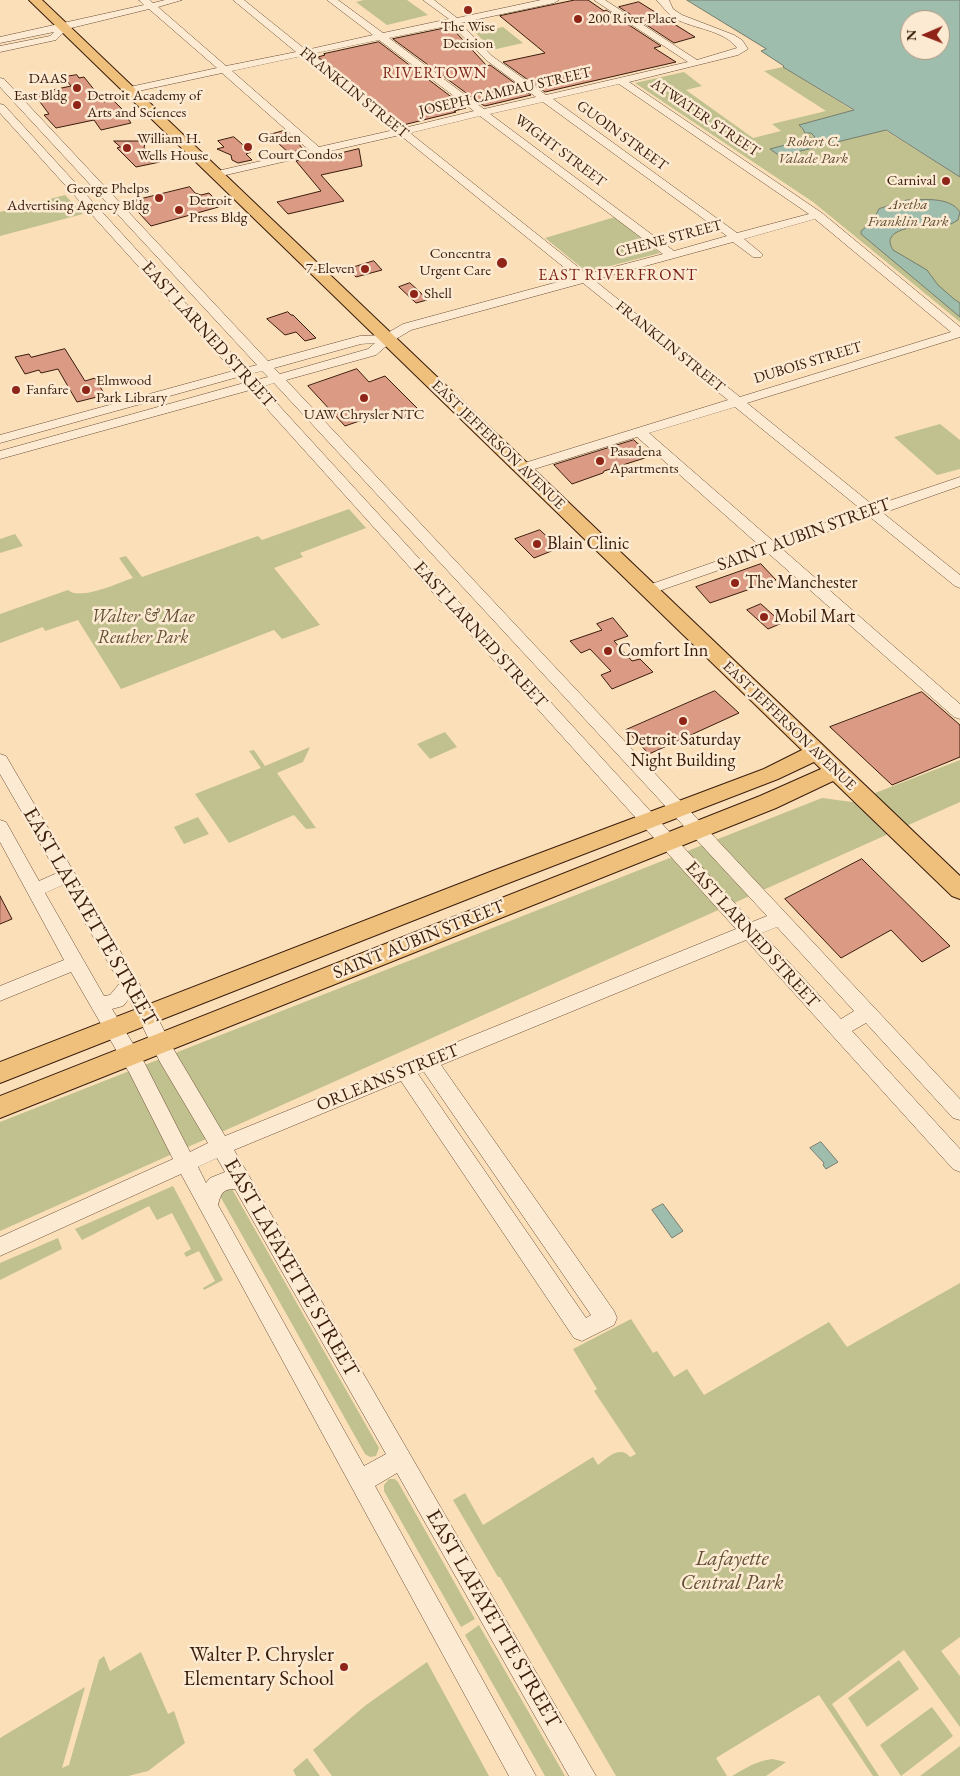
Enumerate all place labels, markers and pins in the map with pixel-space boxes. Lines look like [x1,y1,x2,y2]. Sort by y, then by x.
marker: The Wise Decision [462,4,474,16]
place label: 200 River Place [588,10,677,28]
marker: 200 River Place [572,13,584,25]
place label: The Wise Decision [441,18,495,53]
place label: DAAS East Bldg [14,70,67,105]
marker: DAAS East Bldg [71,82,83,94]
place label: Detroit Academy of Arts and Sciences [87,87,201,122]
marker: Detroit Academy of Arts and Sciences [71,99,83,111]
place label: Garden Court Condos [258,129,343,164]
place label: William H. Wells House [137,130,208,165]
marker: Garden Court Condos [242,141,254,153]
marker: William H. Wells House [121,142,133,154]
place label: Carnival [887,172,936,190]
marker: Carnival [940,175,952,187]
place label: George Phelps Advertising Agency Bldg [7,180,149,215]
marker: George Phelps Advertising Agency Bldg [153,192,165,204]
place label: Detroit Press Bldg [189,192,247,227]
marker: Detroit Press Bldg [173,204,185,216]
place label: Concentra Urgent Care [419,245,491,280]
marker: Concentra Urgent Care [495,256,509,270]
place label: 7-Eleven [306,260,355,278]
marker: 7-Eleven [359,263,371,275]
place label: Shell [424,285,452,303]
marker: Shell [408,288,420,300]
place label: Elmwood Park Library [96,372,167,407]
place label: Fanfare [26,381,68,399]
marker: Fanfare [10,384,22,396]
marker: Elmwood Park Library [80,384,92,396]
marker: UAW Chrysler NTC [358,392,370,404]
place label: UAW Chrysler NTC [304,406,424,424]
place label: Pasadena Apartments [610,443,679,478]
marker: Pasadena Apartments [594,455,606,467]
place label: Blain Clinic [547,533,629,555]
marker: Blain Clinic [531,538,543,550]
place label: The Manchester [745,572,858,594]
marker: The Manchester [729,577,741,589]
place label: Mobil Mart [774,606,855,628]
marker: Mobil Mart [758,611,770,623]
place label: Comfort Inn [618,640,708,662]
marker: Comfort Inn [602,645,614,657]
marker: Detroit Saturday Night Building [677,715,689,727]
place label: Detroit Saturday Night Building [625,729,741,772]
place label: Walter P. Chrysler Elementary School [183,1642,334,1692]
marker: Walter P. Chrysler Elementary School [338,1661,350,1673]

